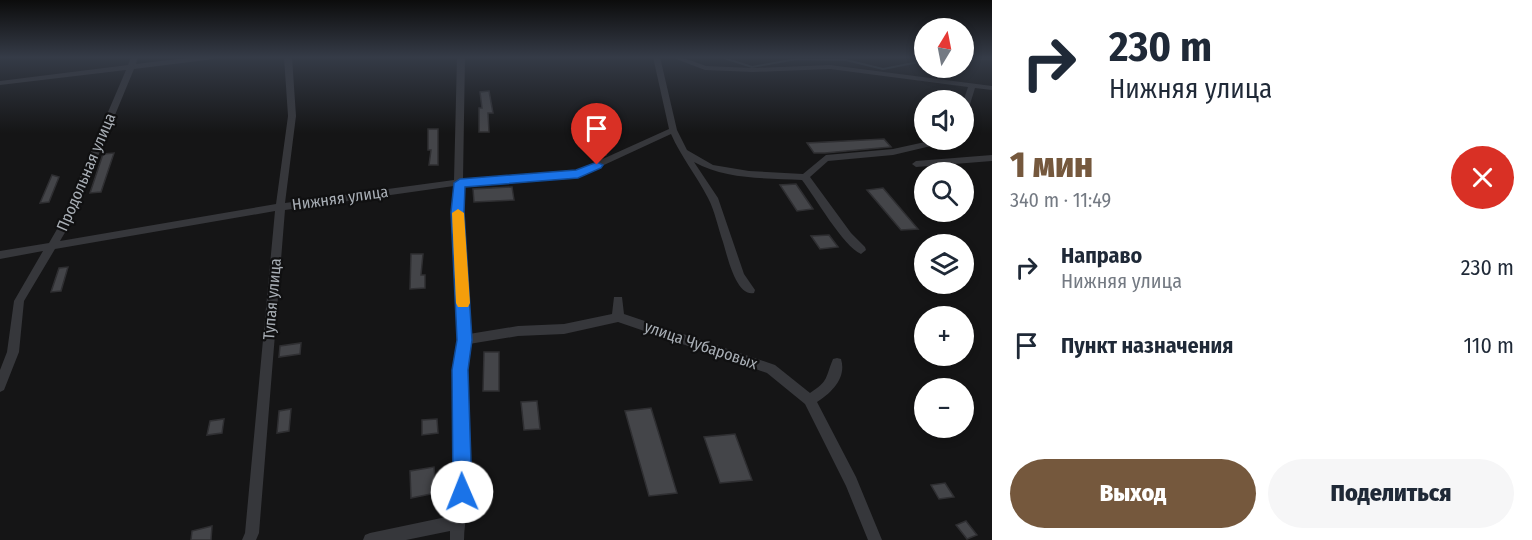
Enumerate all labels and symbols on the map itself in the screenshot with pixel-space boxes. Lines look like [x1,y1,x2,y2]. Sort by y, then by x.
north arrow [914,18,974,78]
pin [571,103,622,165]
street label: Продольная улица [53,110,120,234]
street label: Нижняя улица [291,182,389,214]
street label: Тупая улица [259,257,285,341]
street label: улица Чубаровых [642,317,760,373]
position arrow [430,460,494,524]

